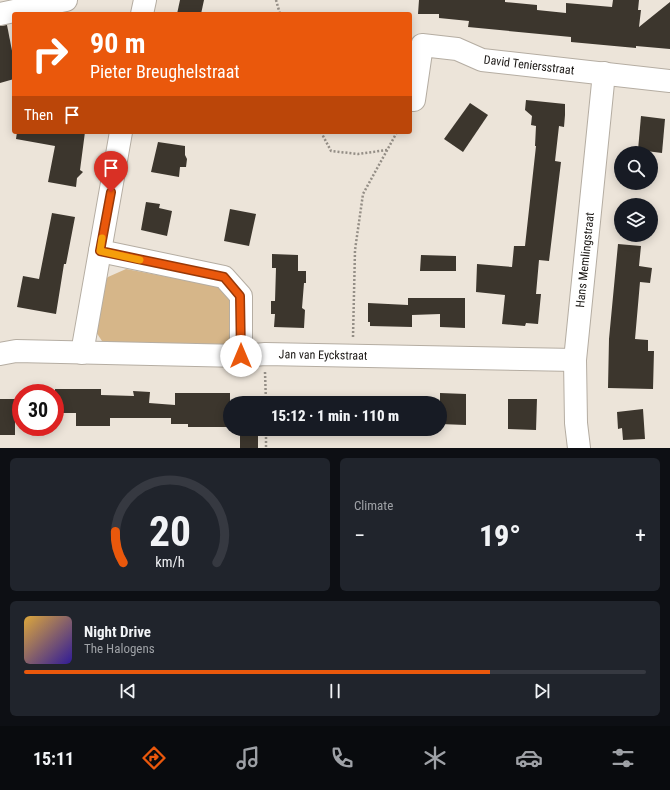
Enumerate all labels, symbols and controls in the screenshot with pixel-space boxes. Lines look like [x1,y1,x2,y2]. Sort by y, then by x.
text: 90 m [90,27,146,60]
icon: right [24,28,76,80]
street label: David Teniersstraat [483,53,575,78]
text: Pieter Breughelstraat [90,61,240,82]
icon: arrive [61,104,83,126]
text: Then [24,106,53,124]
map controls [614,146,658,242]
button: search [614,146,658,190]
pin [94,151,128,192]
icon: arrive [100,157,122,179]
button: layers [614,198,658,242]
street label: Hans Memlingstraat [573,211,597,308]
position arrow [220,335,262,377]
street label: Jan van Eyckstraat [279,347,368,363]
speed limit sign: 30 [12,384,64,436]
text: 15:12 · 1 min · 110 m [271,407,399,425]
text: Climate [354,498,393,513]
text: 20 [149,506,191,555]
text: 19° [479,518,521,553]
text: − [354,523,365,548]
text: + [635,523,646,548]
text: km/h [155,553,185,569]
text: Night Drive [84,623,151,641]
text: The Halogens [84,641,155,656]
icon: previous [117,680,139,702]
icon: pause [324,680,346,702]
icon: next [531,680,553,702]
icon: directions [140,744,168,772]
icon: music [234,744,262,772]
icon: phone [328,744,356,772]
icon: climate [421,744,449,772]
icon: car [515,744,543,772]
icon: filters [609,744,637,772]
text: 15:11 [33,748,74,769]

